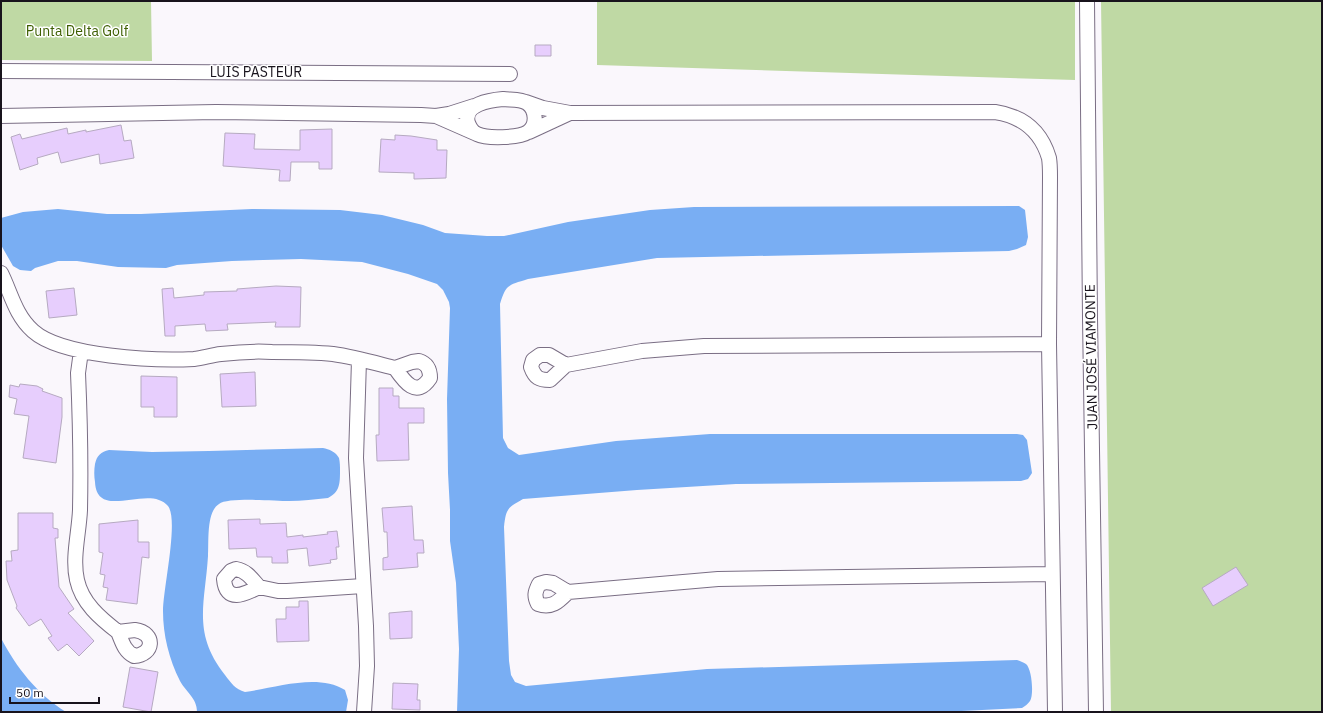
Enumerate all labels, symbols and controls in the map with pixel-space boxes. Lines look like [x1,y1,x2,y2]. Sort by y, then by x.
park label: Punta Delta Golf [26,22,129,40]
street label: LUIS PASTEUR [210,63,302,81]
street label: JUAN JOSÉ VIAMONTE [1080,284,1101,430]
scale bar [10,679,99,705]
text: 50 m [16,685,44,700]

